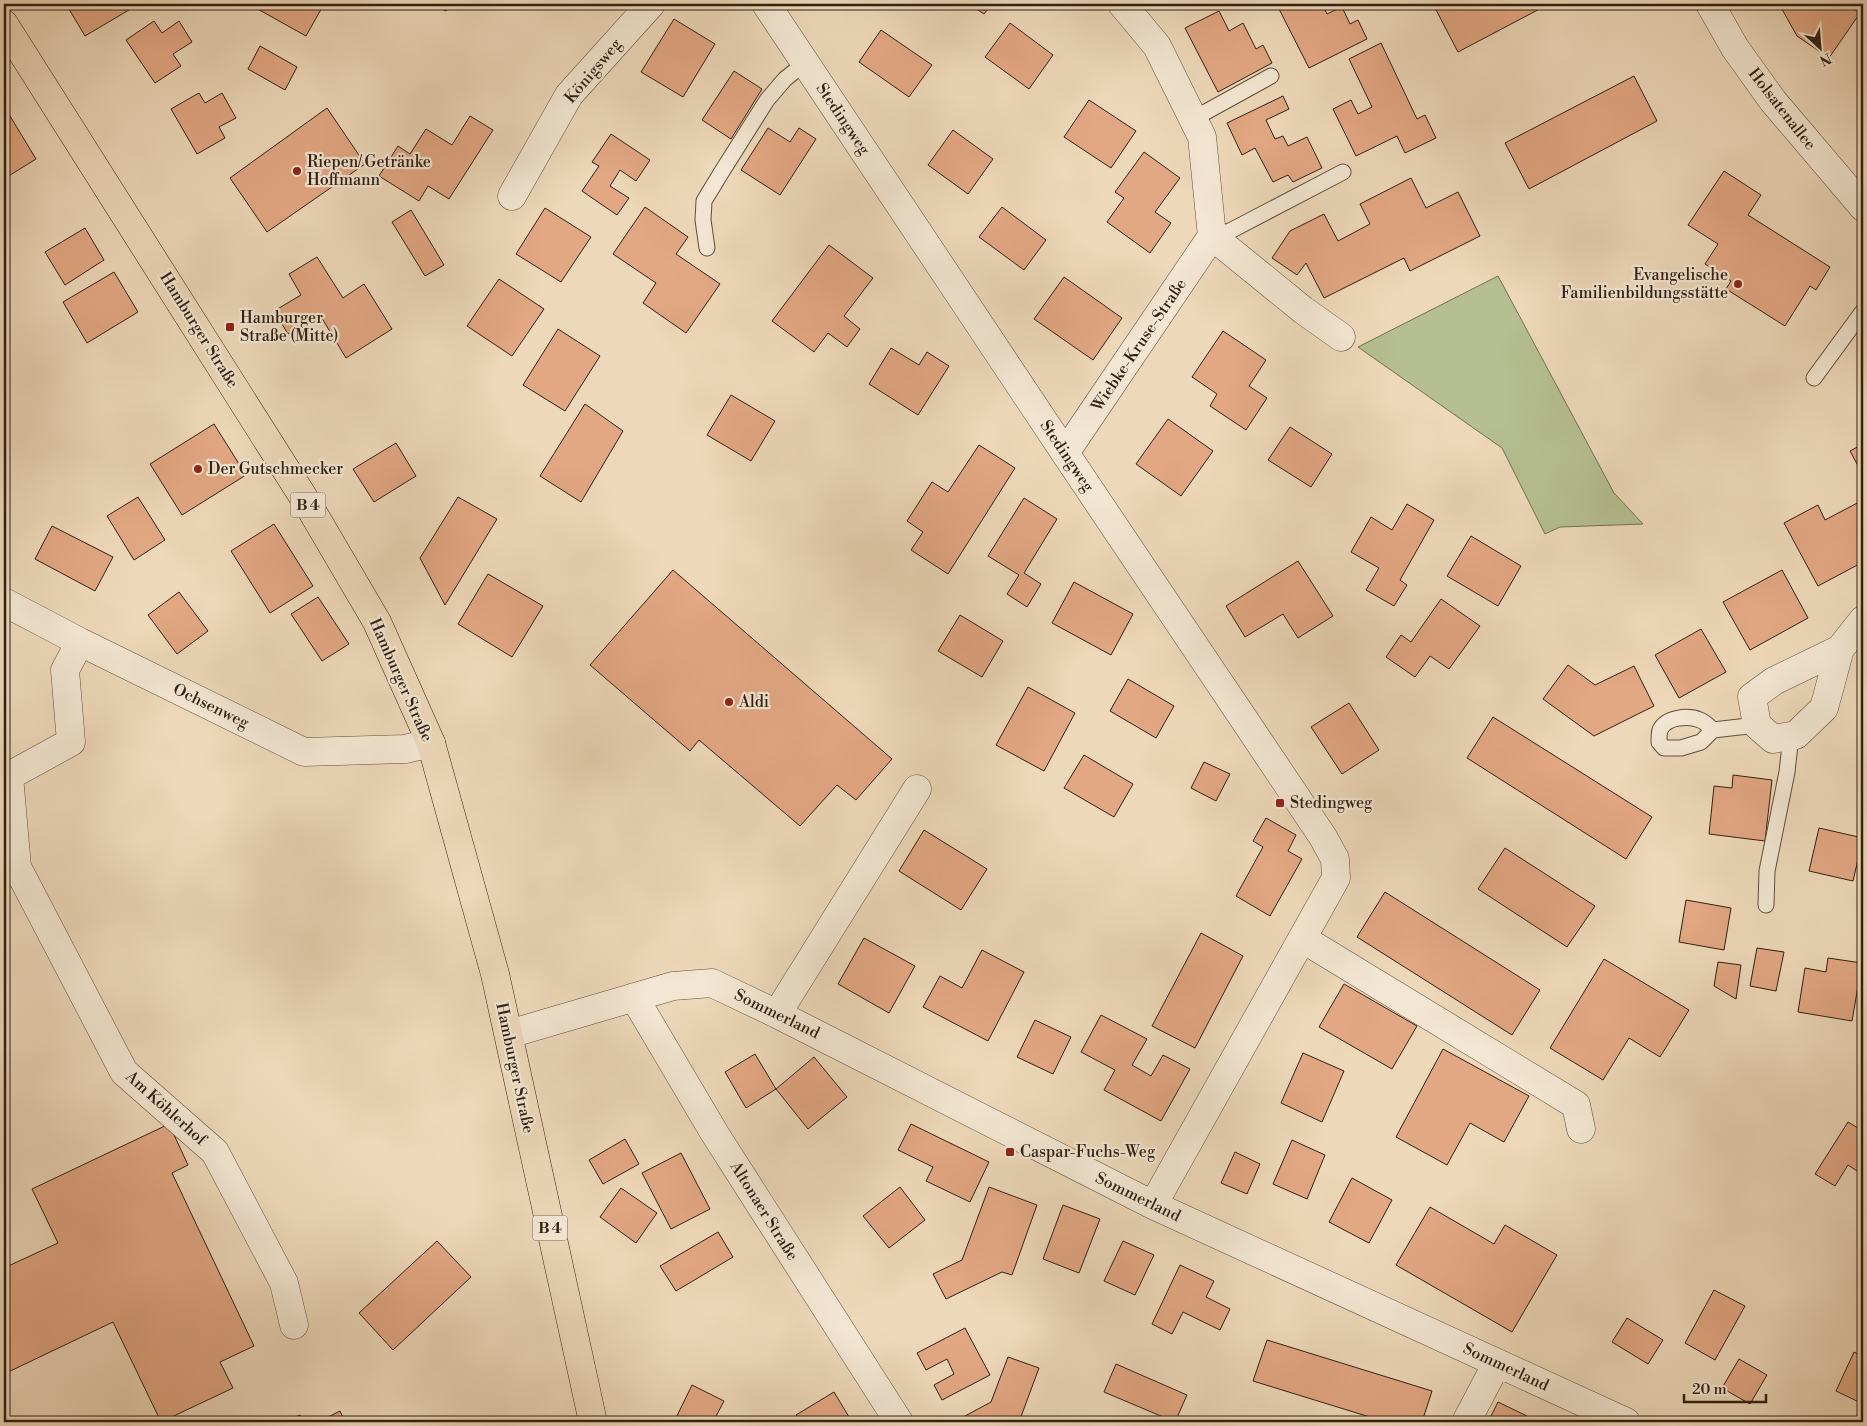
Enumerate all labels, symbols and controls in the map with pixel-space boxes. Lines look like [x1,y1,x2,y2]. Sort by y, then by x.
north arrow [1794,22,1844,72]
street label: Königsweg [560,34,626,107]
text: N [1816,48,1834,69]
street label: Holsatenallee [1744,64,1820,154]
street label: Stedingweg [812,79,875,159]
place label: Riepen/ Getränke Hoffmann [307,152,431,190]
marker: Riepen/ Getränke Hoffmann [291,165,303,177]
place label: Evangelische Familienbildungsstätte [1561,265,1728,303]
street label: Hamburger Straße [155,268,243,392]
street label: Wiebke-Kruse-Straße [1087,275,1191,416]
marker: Evangelische Familienbildungsstätte [1732,278,1744,290]
place label: Hamburger Straße (Mitte) [240,308,339,346]
marker: Hamburger Straße (Mitte) [224,321,236,333]
street label: Stedingweg [1036,416,1099,496]
place label: Der Gutschmecker [208,459,343,479]
marker: Der Gutschmecker [192,463,204,475]
road number: B 4 [290,492,326,518]
street label: Hamburger Straße [365,615,437,745]
street label: Ochsenweg [170,679,253,733]
place label: Aldi [738,692,769,712]
marker: Aldi [723,696,735,708]
place label: Stedingweg [1290,793,1373,813]
marker: Stedingweg [1274,797,1286,809]
street label: Sommerland [731,985,823,1043]
street label: Hamburger Straße [491,1001,539,1135]
street label: Am Köhlerhof [121,1066,211,1150]
place label: Caspar-Fuchs-Weg [1020,1142,1156,1162]
marker: Caspar-Fuchs-Weg [1004,1146,1016,1158]
street label: Altonaer Straße [725,1157,802,1264]
street label: Sommerland [1092,1168,1184,1226]
road number: B 4 [532,1216,568,1240]
street label: Sommerland [1460,1338,1552,1396]
scale bar [1684,1371,1767,1403]
text: 20 m [1692,1380,1727,1399]

